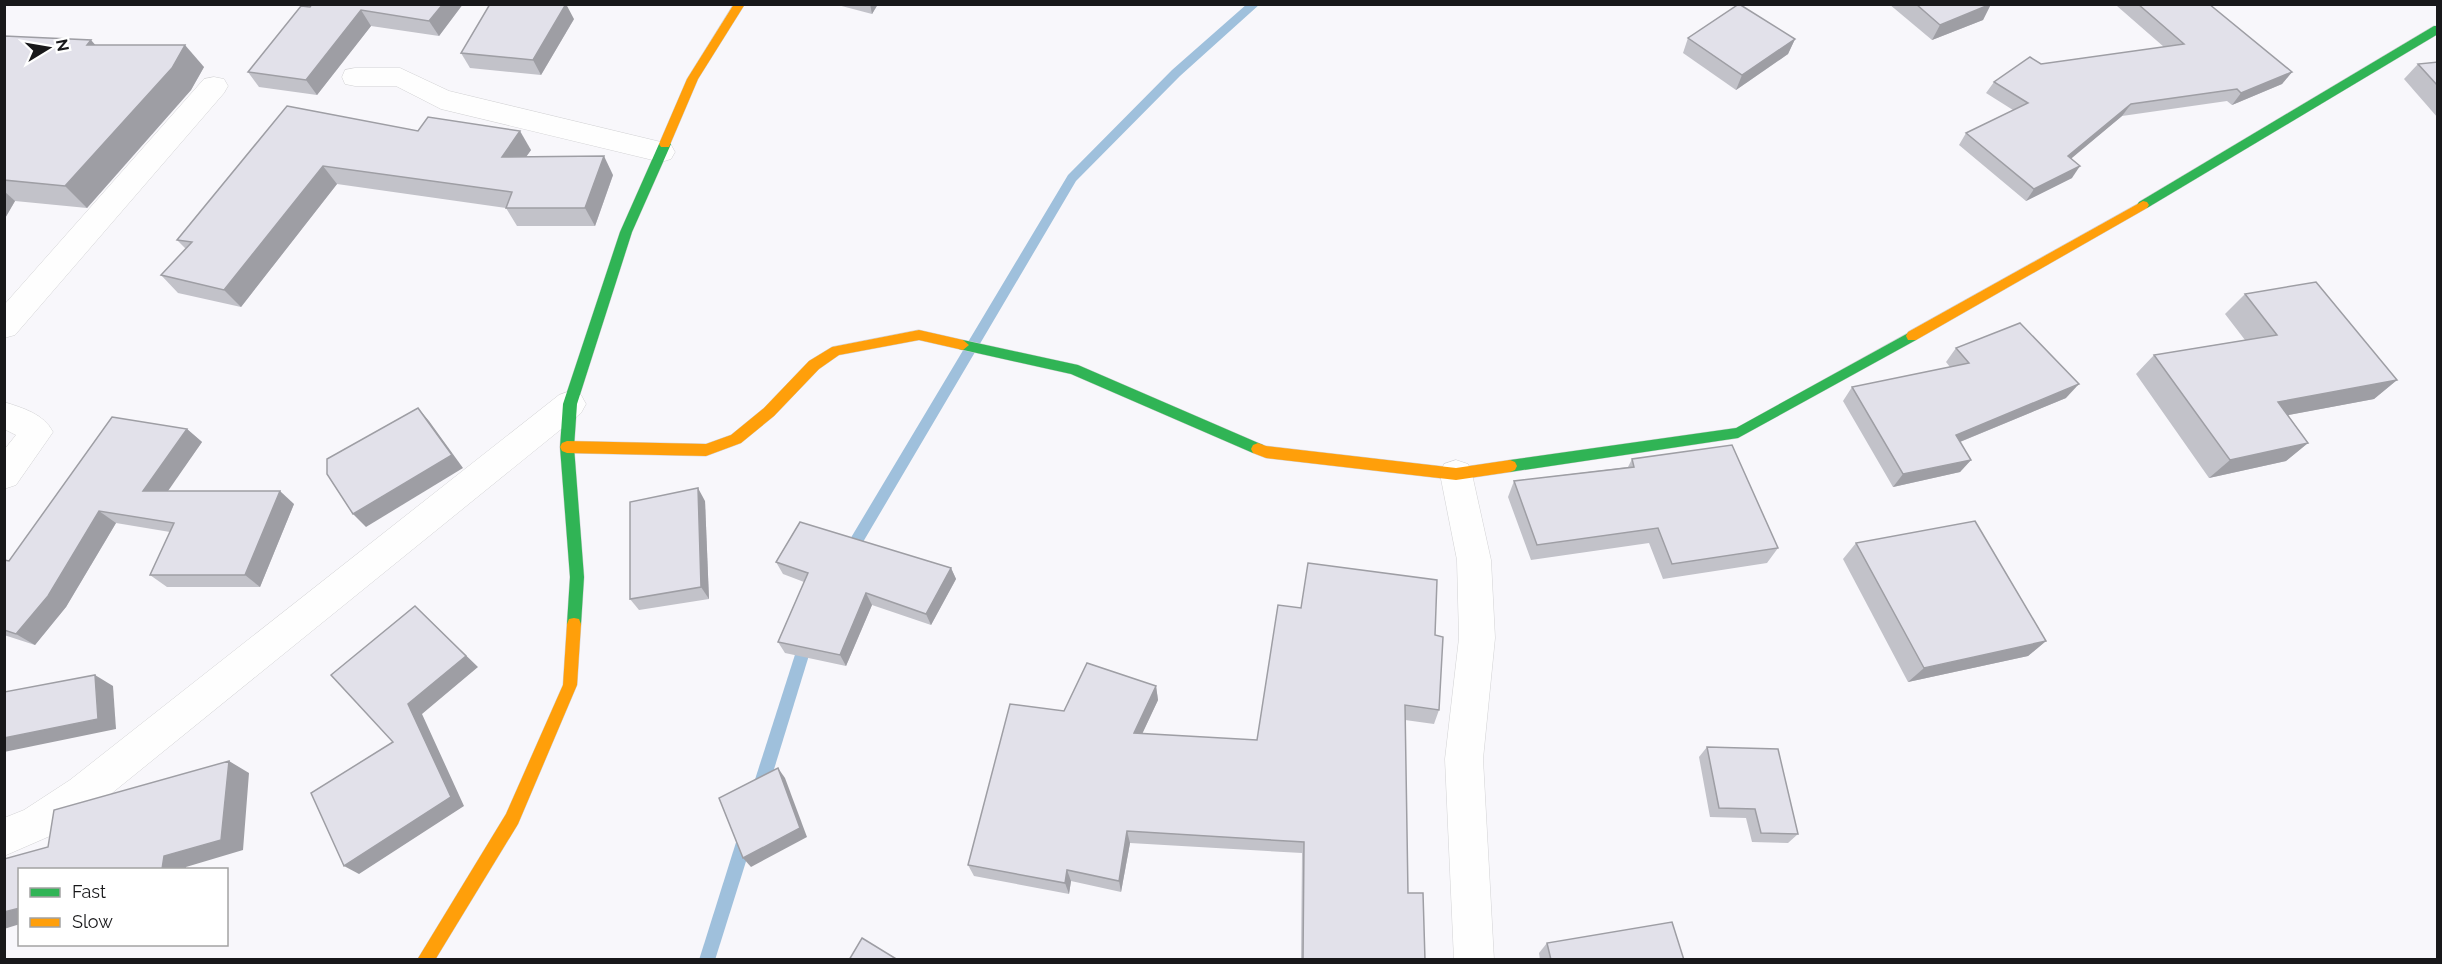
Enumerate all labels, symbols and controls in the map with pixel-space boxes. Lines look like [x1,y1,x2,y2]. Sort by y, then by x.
north arrow [18,18,78,78]
text: N [52,37,73,53]
legend [18,868,228,946]
text: Fast [72,881,106,902]
text: Slow [72,911,113,932]

